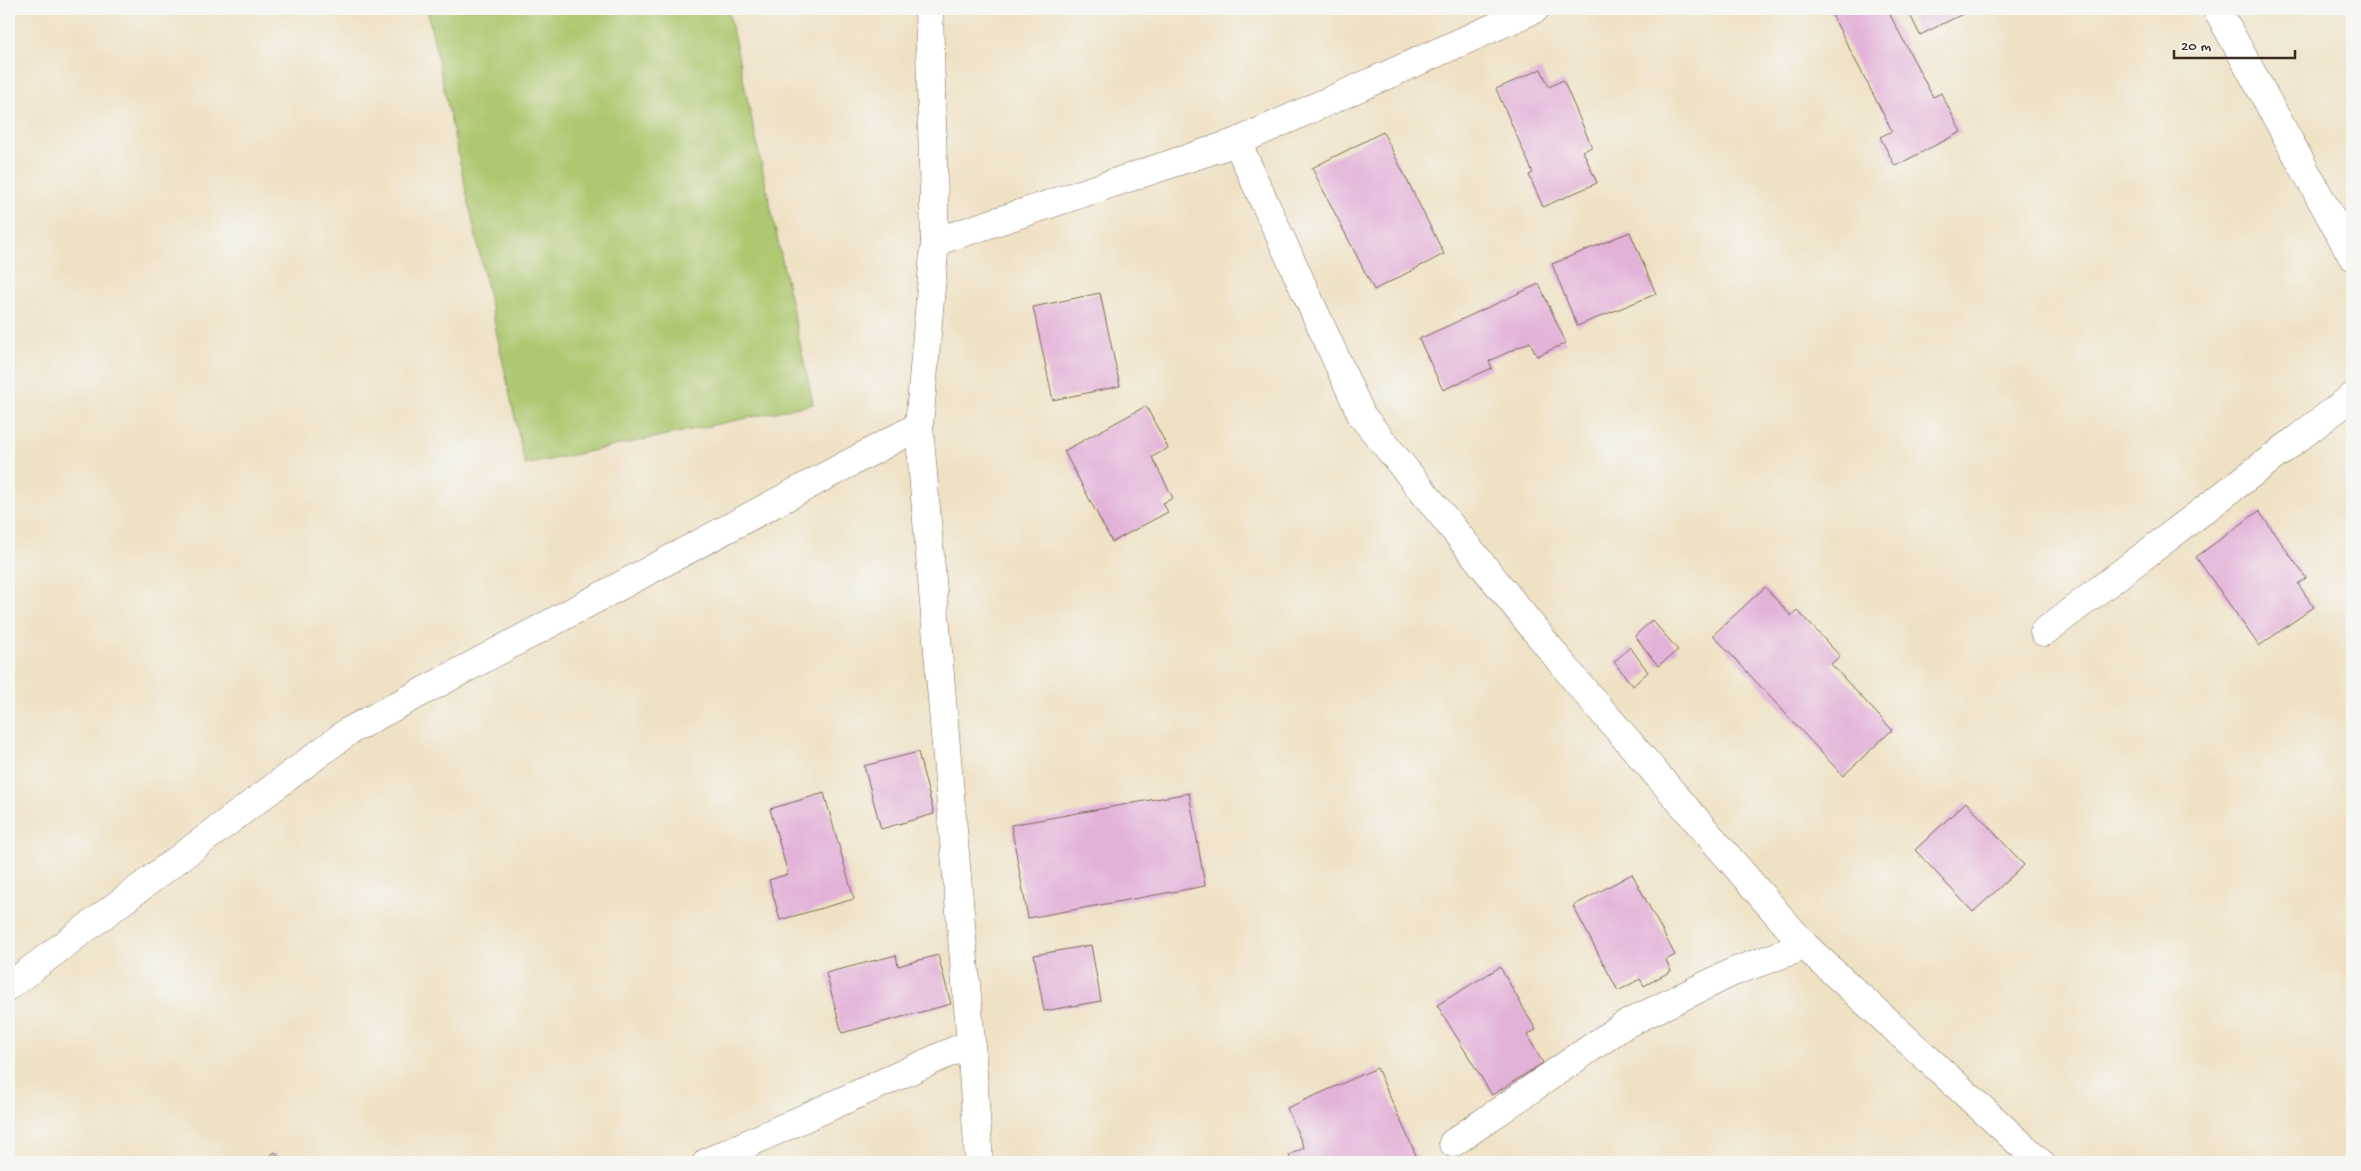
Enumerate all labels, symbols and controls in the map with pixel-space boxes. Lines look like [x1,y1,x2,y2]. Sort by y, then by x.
scale bar [2174,28,2295,60]
text: 20 m [2181,38,2211,56]

